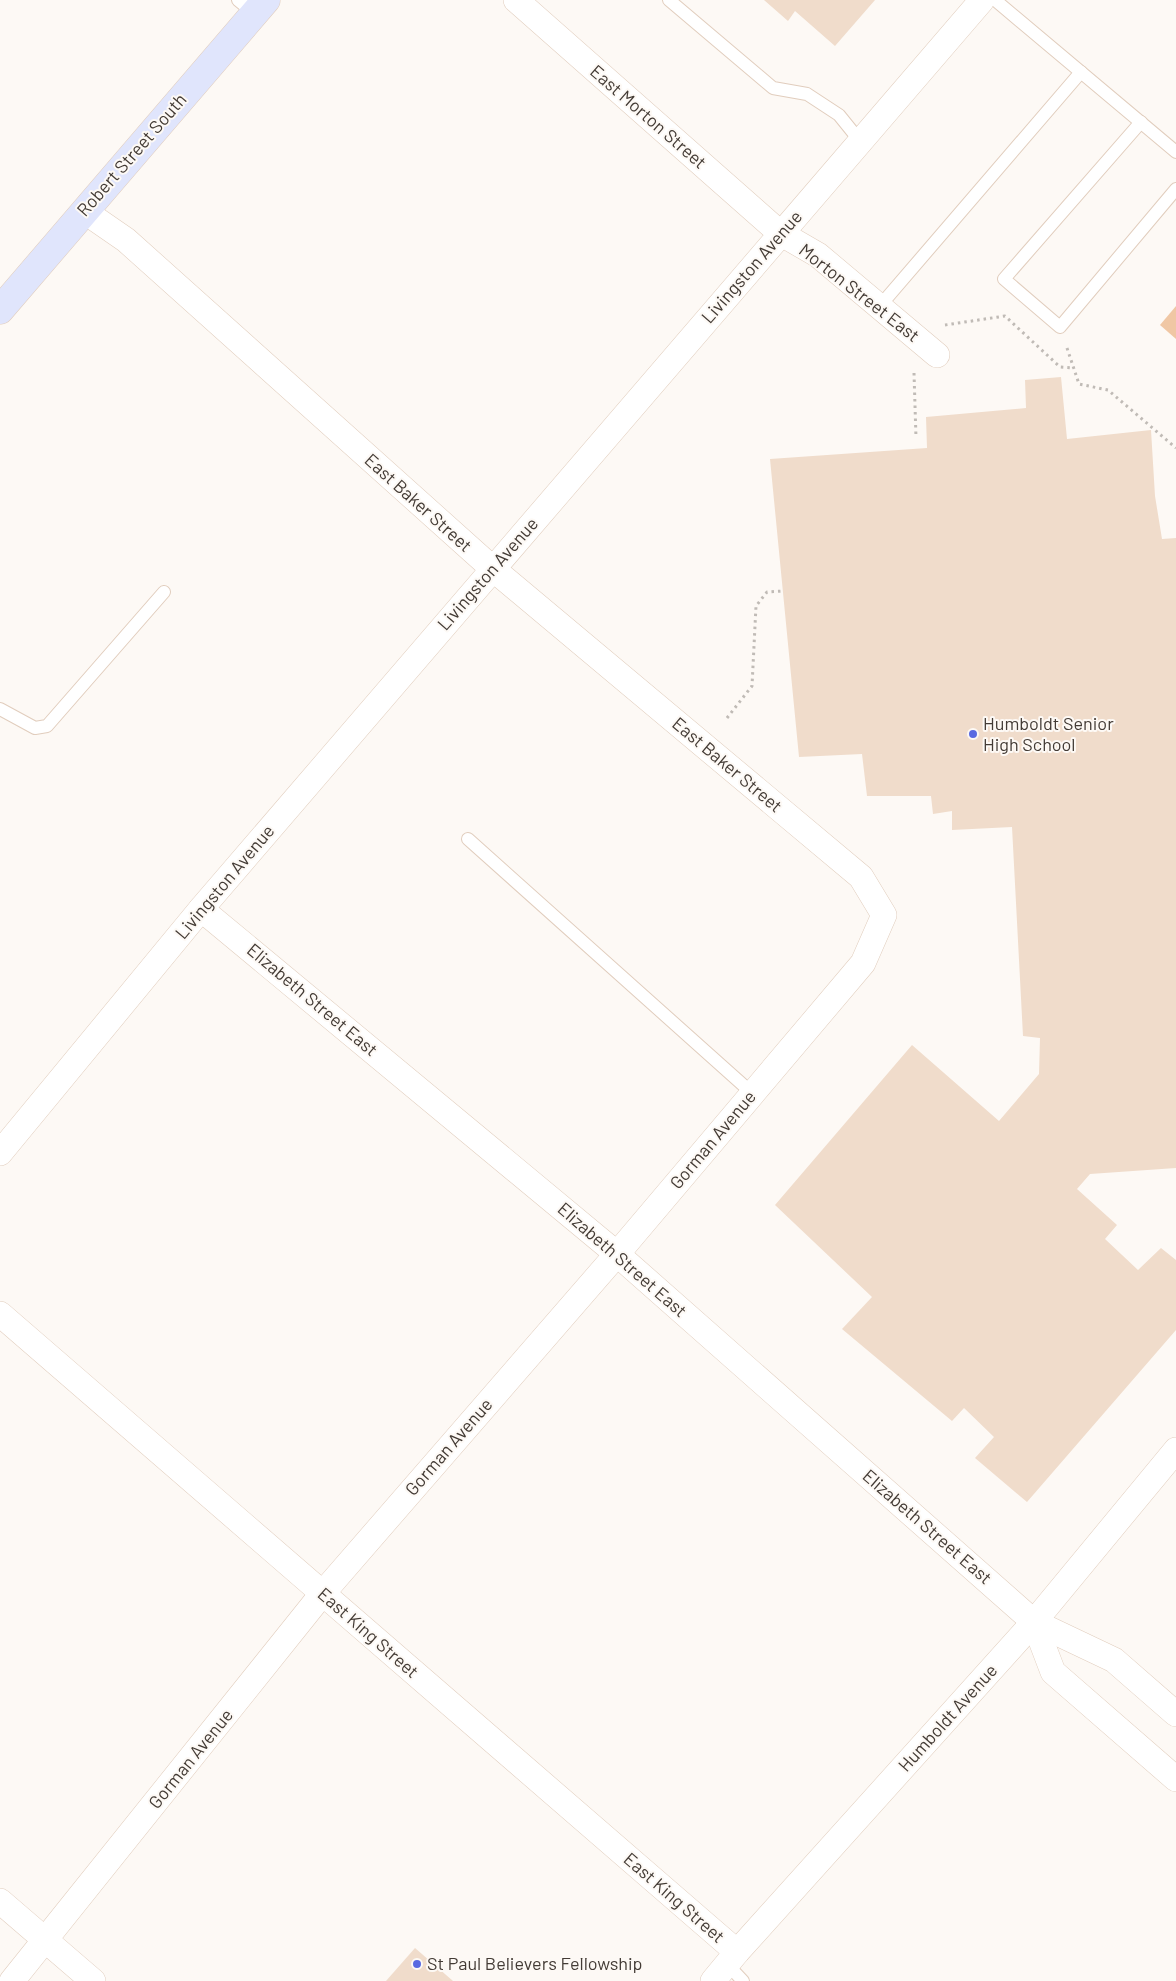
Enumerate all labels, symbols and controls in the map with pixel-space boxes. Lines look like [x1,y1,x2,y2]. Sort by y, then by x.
street label: East Morton Street [586,60,711,173]
street label: Robert Street South [72,88,191,220]
street label: Livingston Avenue [696,205,806,327]
street label: Morton Street East [795,238,924,346]
street label: East Baker Street [360,448,477,556]
street label: Livingston Avenue [432,512,542,634]
street label: East Baker Street [668,712,787,817]
place label: Humboldt Senior High School [983,712,1114,755]
marker: Humboldt Senior High School [967,728,979,740]
street label: Livingston Avenue [170,820,278,943]
street label: Elizabeth Street East [243,938,382,1060]
street label: Gorman Avenue [665,1086,760,1193]
street label: Elizabeth Street East [554,1197,692,1321]
street label: Gorman Avenue [400,1393,497,1500]
street label: Elizabeth Street East [859,1464,997,1588]
street label: East King Street [314,1582,424,1682]
street label: Humboldt Avenue [893,1659,1001,1776]
street label: Gorman Avenue [143,1704,237,1813]
street label: East King Street [620,1847,730,1947]
place label: St Paul Believers Fellowship [427,1952,643,1974]
marker: St Paul Believers Fellowship [411,1958,423,1970]

